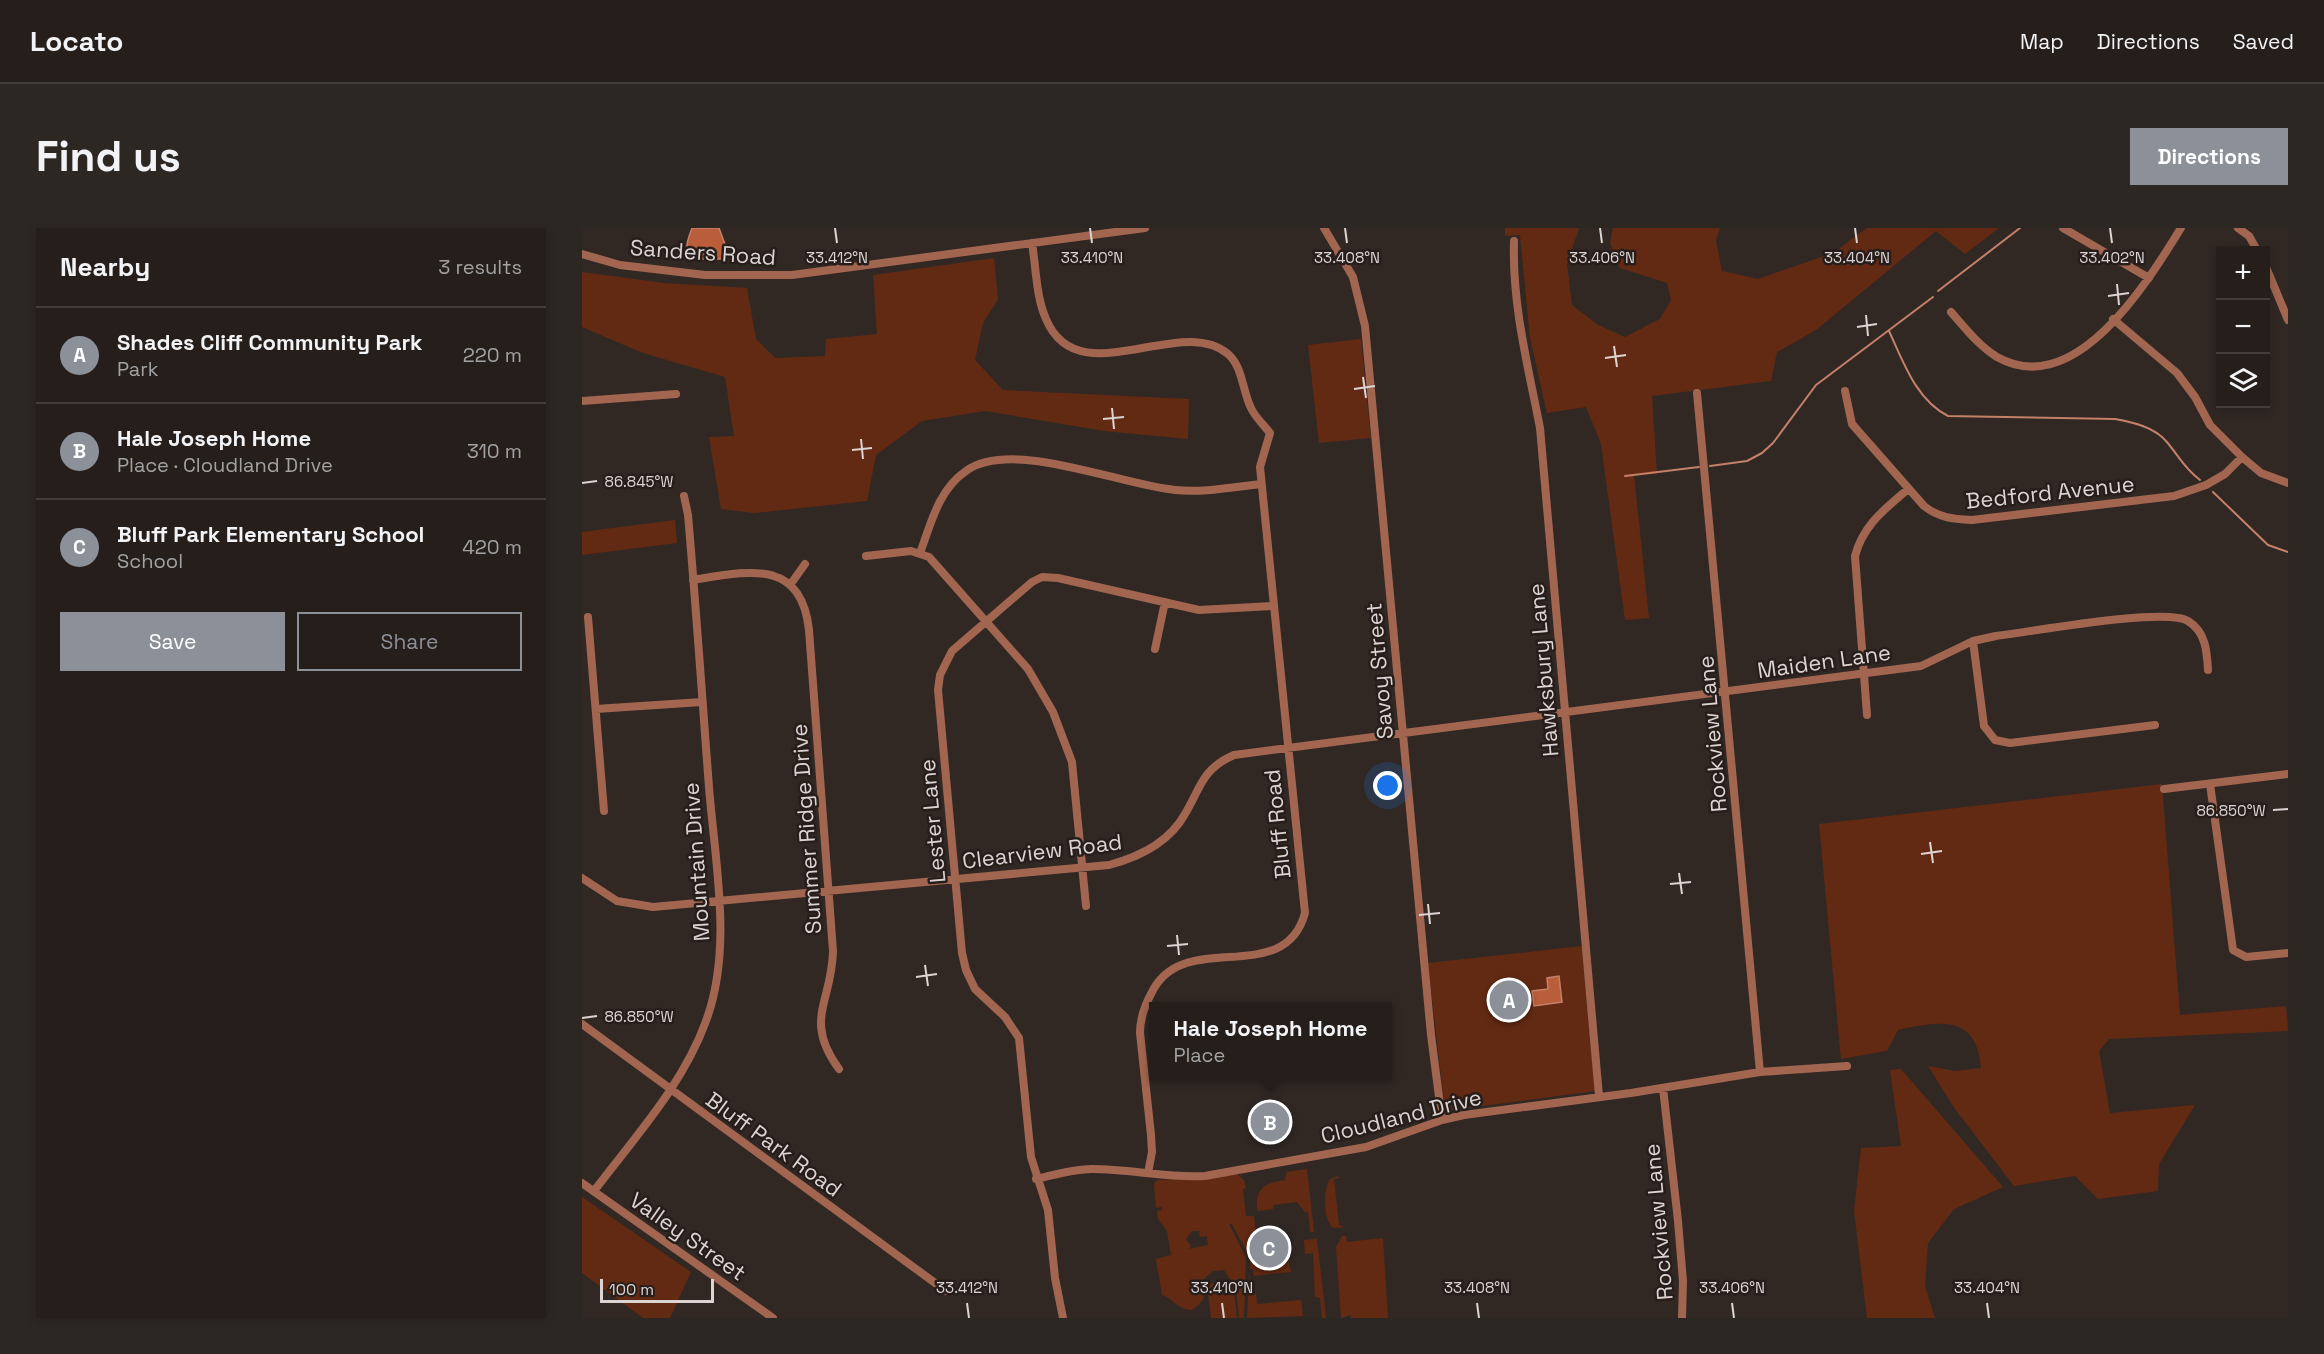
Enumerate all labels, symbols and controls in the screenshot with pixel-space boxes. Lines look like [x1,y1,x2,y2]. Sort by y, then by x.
text: Locato [30,23,123,59]
text: Map [2020,28,2064,55]
text: Directions [2097,28,2200,55]
text: Saved [2233,28,2294,55]
button: Directions [2130,128,2288,185]
text: Find us [36,130,181,183]
street label: Sanders Road [629,233,777,271]
map controls [2216,246,2270,408]
button: + [2216,246,2270,300]
text: 33.412°N [806,248,868,267]
text: 33.410°N [1061,248,1123,267]
text: 33.408°N [1314,248,1380,267]
text: 33.406°N [1569,248,1635,267]
text: 33.404°N [1824,248,1890,267]
text: 33.402°N [2079,248,2145,267]
text: Nearby [60,250,150,284]
text: 3 results [438,254,522,280]
button: − [2216,300,2270,354]
text: Shades Cliff Community Park [117,328,423,356]
text: A [73,342,86,368]
text: 220 m [463,342,522,368]
button: layers [2216,354,2270,408]
text: Park [117,356,159,382]
text: Hale Joseph Home [117,424,311,452]
text: B [73,438,86,464]
text: 310 m [467,438,522,464]
text: Place · Cloudland Drive [117,452,333,478]
street label: Bedford Avenue [1964,469,2136,515]
text: 86.845°W [605,472,673,491]
text: Bluff Park Elementary School [117,520,424,548]
text: C [73,534,86,560]
text: 420 m [462,534,522,560]
text: School [117,548,183,574]
street label: Hawksbury Lane [1521,582,1565,758]
street label: Savoy Street [1359,602,1399,740]
button: Save [60,612,285,671]
button: Share [297,612,522,671]
street label: Maiden Lane [1755,638,1893,684]
street label: Rockview Lane [1691,655,1733,813]
street label: Summer Ridge Drive [785,723,827,935]
street label: Lester Lane [913,758,951,884]
street label: Bluff Road [1257,768,1297,880]
your location [1373,771,1402,800]
street label: Mountain Drive [676,782,716,942]
text: 86.850°W [2196,801,2266,820]
street label: Clearview Road [960,827,1124,875]
pin: A [1490,978,1528,1022]
popup [1149,1002,1392,1080]
text: 86.850°W [604,1007,674,1026]
text: Hale Joseph Home [1173,1014,1368,1042]
text: Place [1173,1042,1225,1068]
street label: Cloudland Drive [1318,1082,1484,1150]
street label: Bluff Park Road [701,1085,847,1203]
pin: B [1250,1100,1290,1144]
street label: Rockview Lane [1637,1143,1679,1301]
street label: Valley Street [624,1186,752,1286]
pin: C [1250,1226,1288,1270]
scale bar [600,1276,714,1304]
text: 33.412°N [936,1278,998,1297]
text: 33.410°N [1191,1278,1253,1297]
text: 33.408°N [1444,1278,1510,1297]
text: 33.406°N [1699,1278,1765,1297]
text: 33.404°N [1954,1278,2020,1297]
text: 100 m [609,1279,654,1300]

